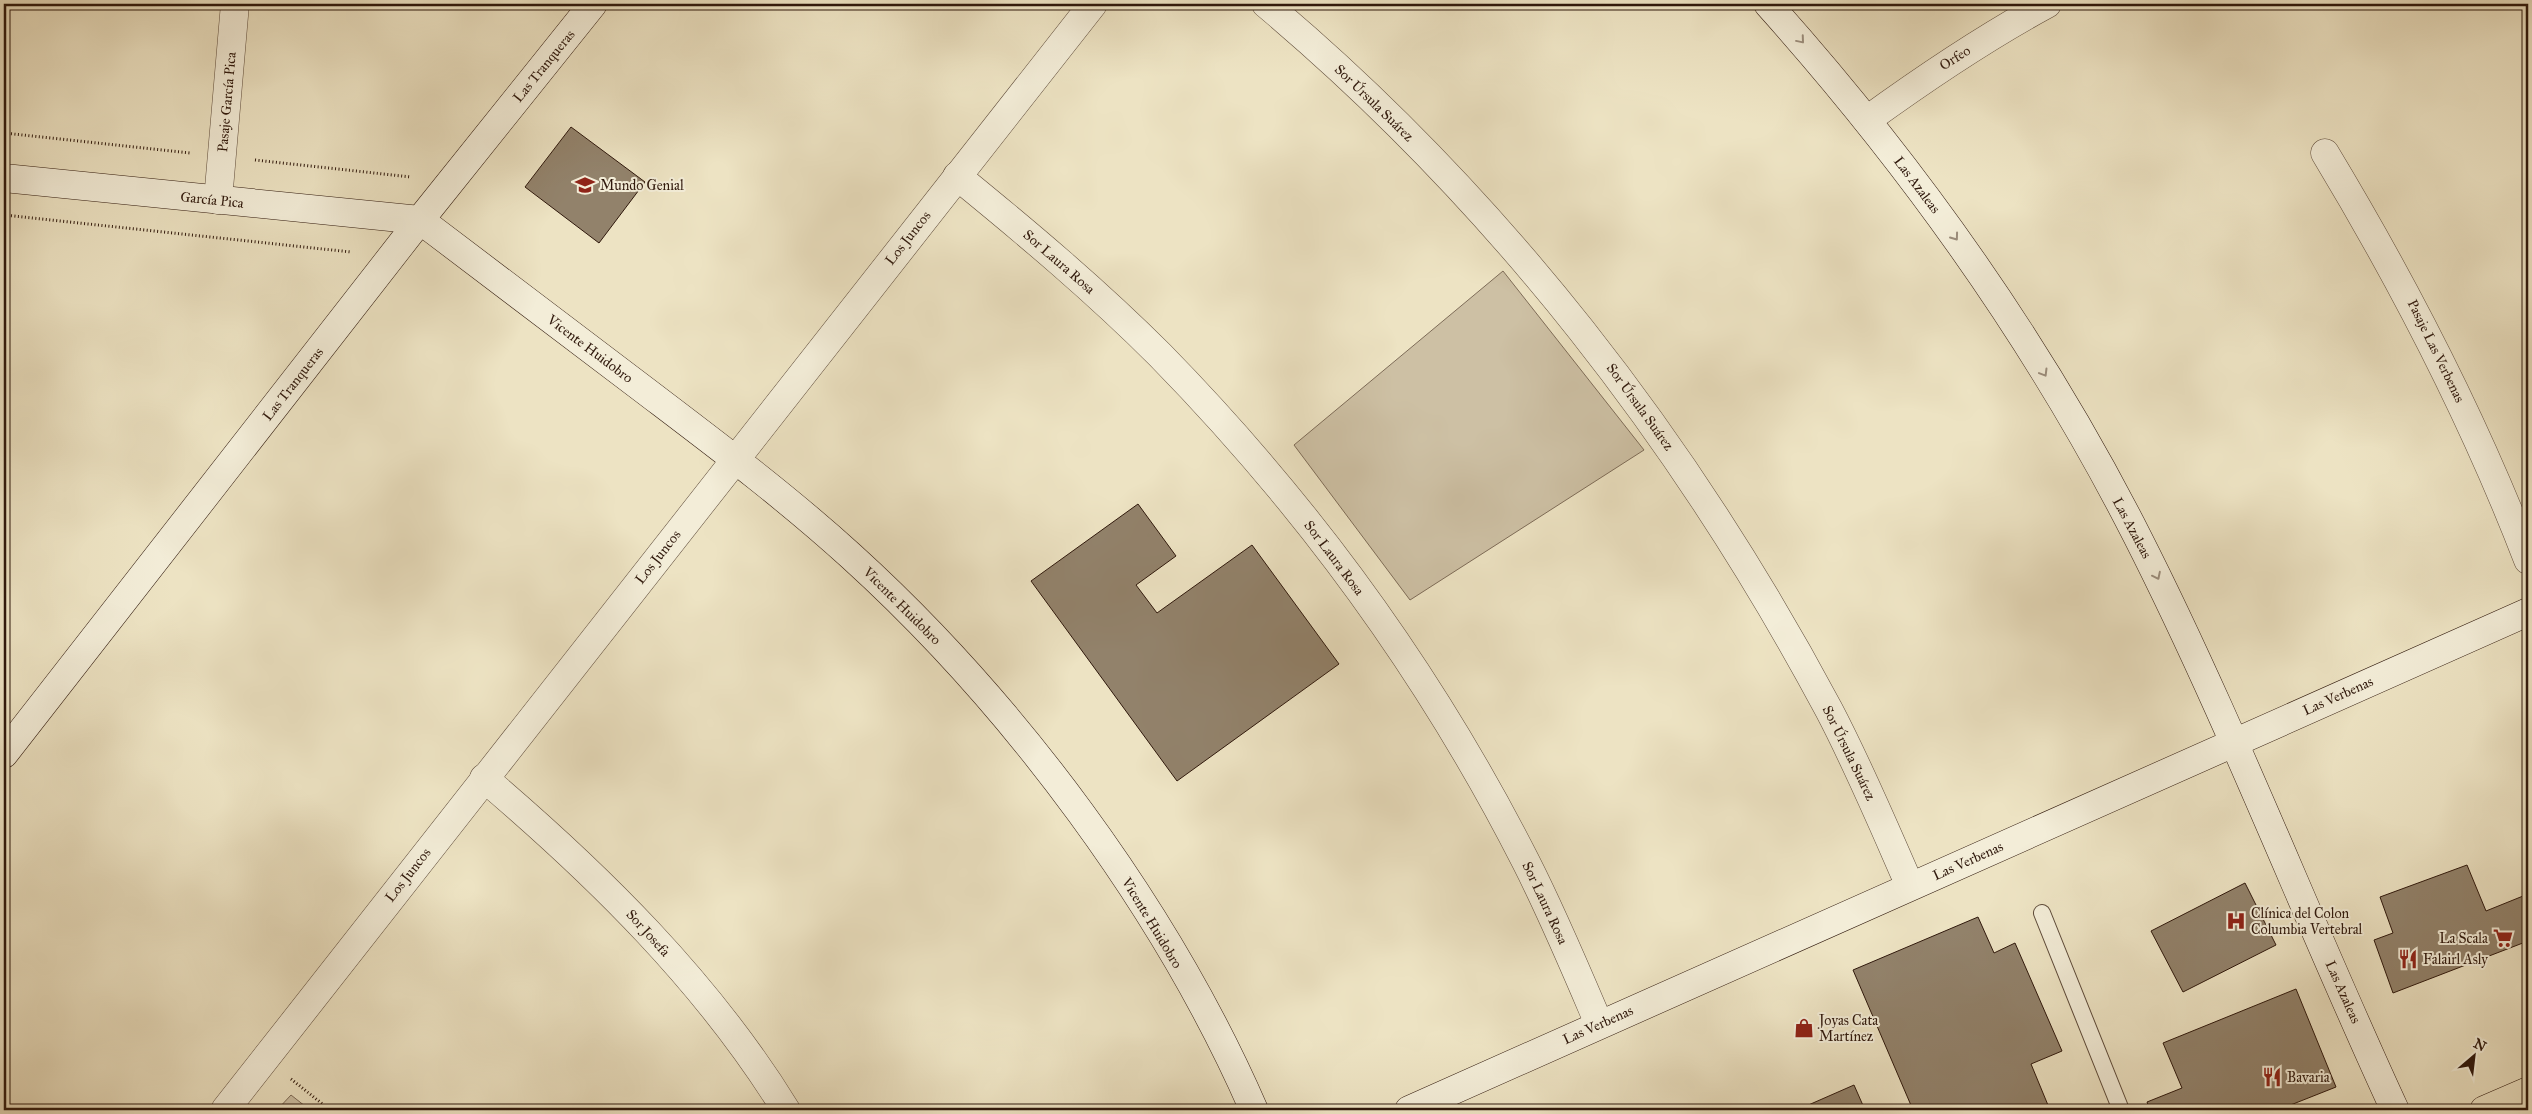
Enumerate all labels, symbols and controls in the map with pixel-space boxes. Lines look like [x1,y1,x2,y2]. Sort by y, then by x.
street label: Las Tranqueras [510,26,579,106]
one-way arrow [1795,35,1804,44]
street label: Orfeo [1936,42,1974,74]
street label: Pasaje García Pica [214,51,240,153]
street label: Sor Úrsula Suárez [1331,59,1419,145]
street label: Las Azaleas [1890,153,1944,217]
school or university icon: Mundo Genial [574,174,596,196]
place label: Mundo Genial [600,177,684,194]
street label: García Pica [179,188,245,212]
street label: Los Juncos [882,207,935,269]
street label: Sor Laura Rosa [1020,226,1098,298]
one-way arrow [1949,231,1958,241]
street label: Pasaje Las Verbenas [2404,297,2468,405]
street label: Vicente Huidobro [543,311,636,387]
street label: Las Tranqueras [259,344,328,425]
street label: Sor Úrsula Suárez [1603,359,1679,454]
one-way arrow [2037,367,2047,376]
street label: Las Azaleas [2109,495,2155,561]
street label: Sor Laura Rosa [1300,517,1368,599]
street label: Los Juncos [632,526,685,588]
street label: Vicente Huidobro [859,563,944,648]
one-way arrow [2150,571,2161,580]
street label: Las Verbenas [2300,673,2376,719]
street label: Sor Úrsula Suárez [1819,702,1881,804]
street label: Las Verbenas [1930,838,2006,884]
street label: Los Juncos [382,844,435,906]
street label: Sor Laura Rosa [1518,859,1572,947]
street label: Vicente Huidobro [1118,874,1186,972]
place label: Clínica del Colon Columbia Vertebral [2251,905,2363,938]
street label: Sor Josefa [622,906,674,961]
hospital icon: Clínica del Colon Columbia Vertebral [2225,910,2247,932]
supermarket icon: La Scala [2492,927,2514,949]
place label: La Scala [2439,930,2488,947]
restaurant icon: Falairl Asly [2397,948,2419,970]
place label: Falairl Asly [2423,951,2488,968]
street label: Las Azaleas [2322,958,2364,1026]
street label: Las Verbenas [1560,1002,1636,1048]
place label: Joyas Cata Martínez [1817,1012,1878,1045]
shop icon: Joyas Cata Martínez [1793,1017,1815,1039]
north arrow [2450,1032,2500,1082]
text: N [2471,1035,2489,1055]
restaurant icon: Bavaria [2261,1066,2283,1088]
place label: Bavaria [2287,1069,2330,1086]

